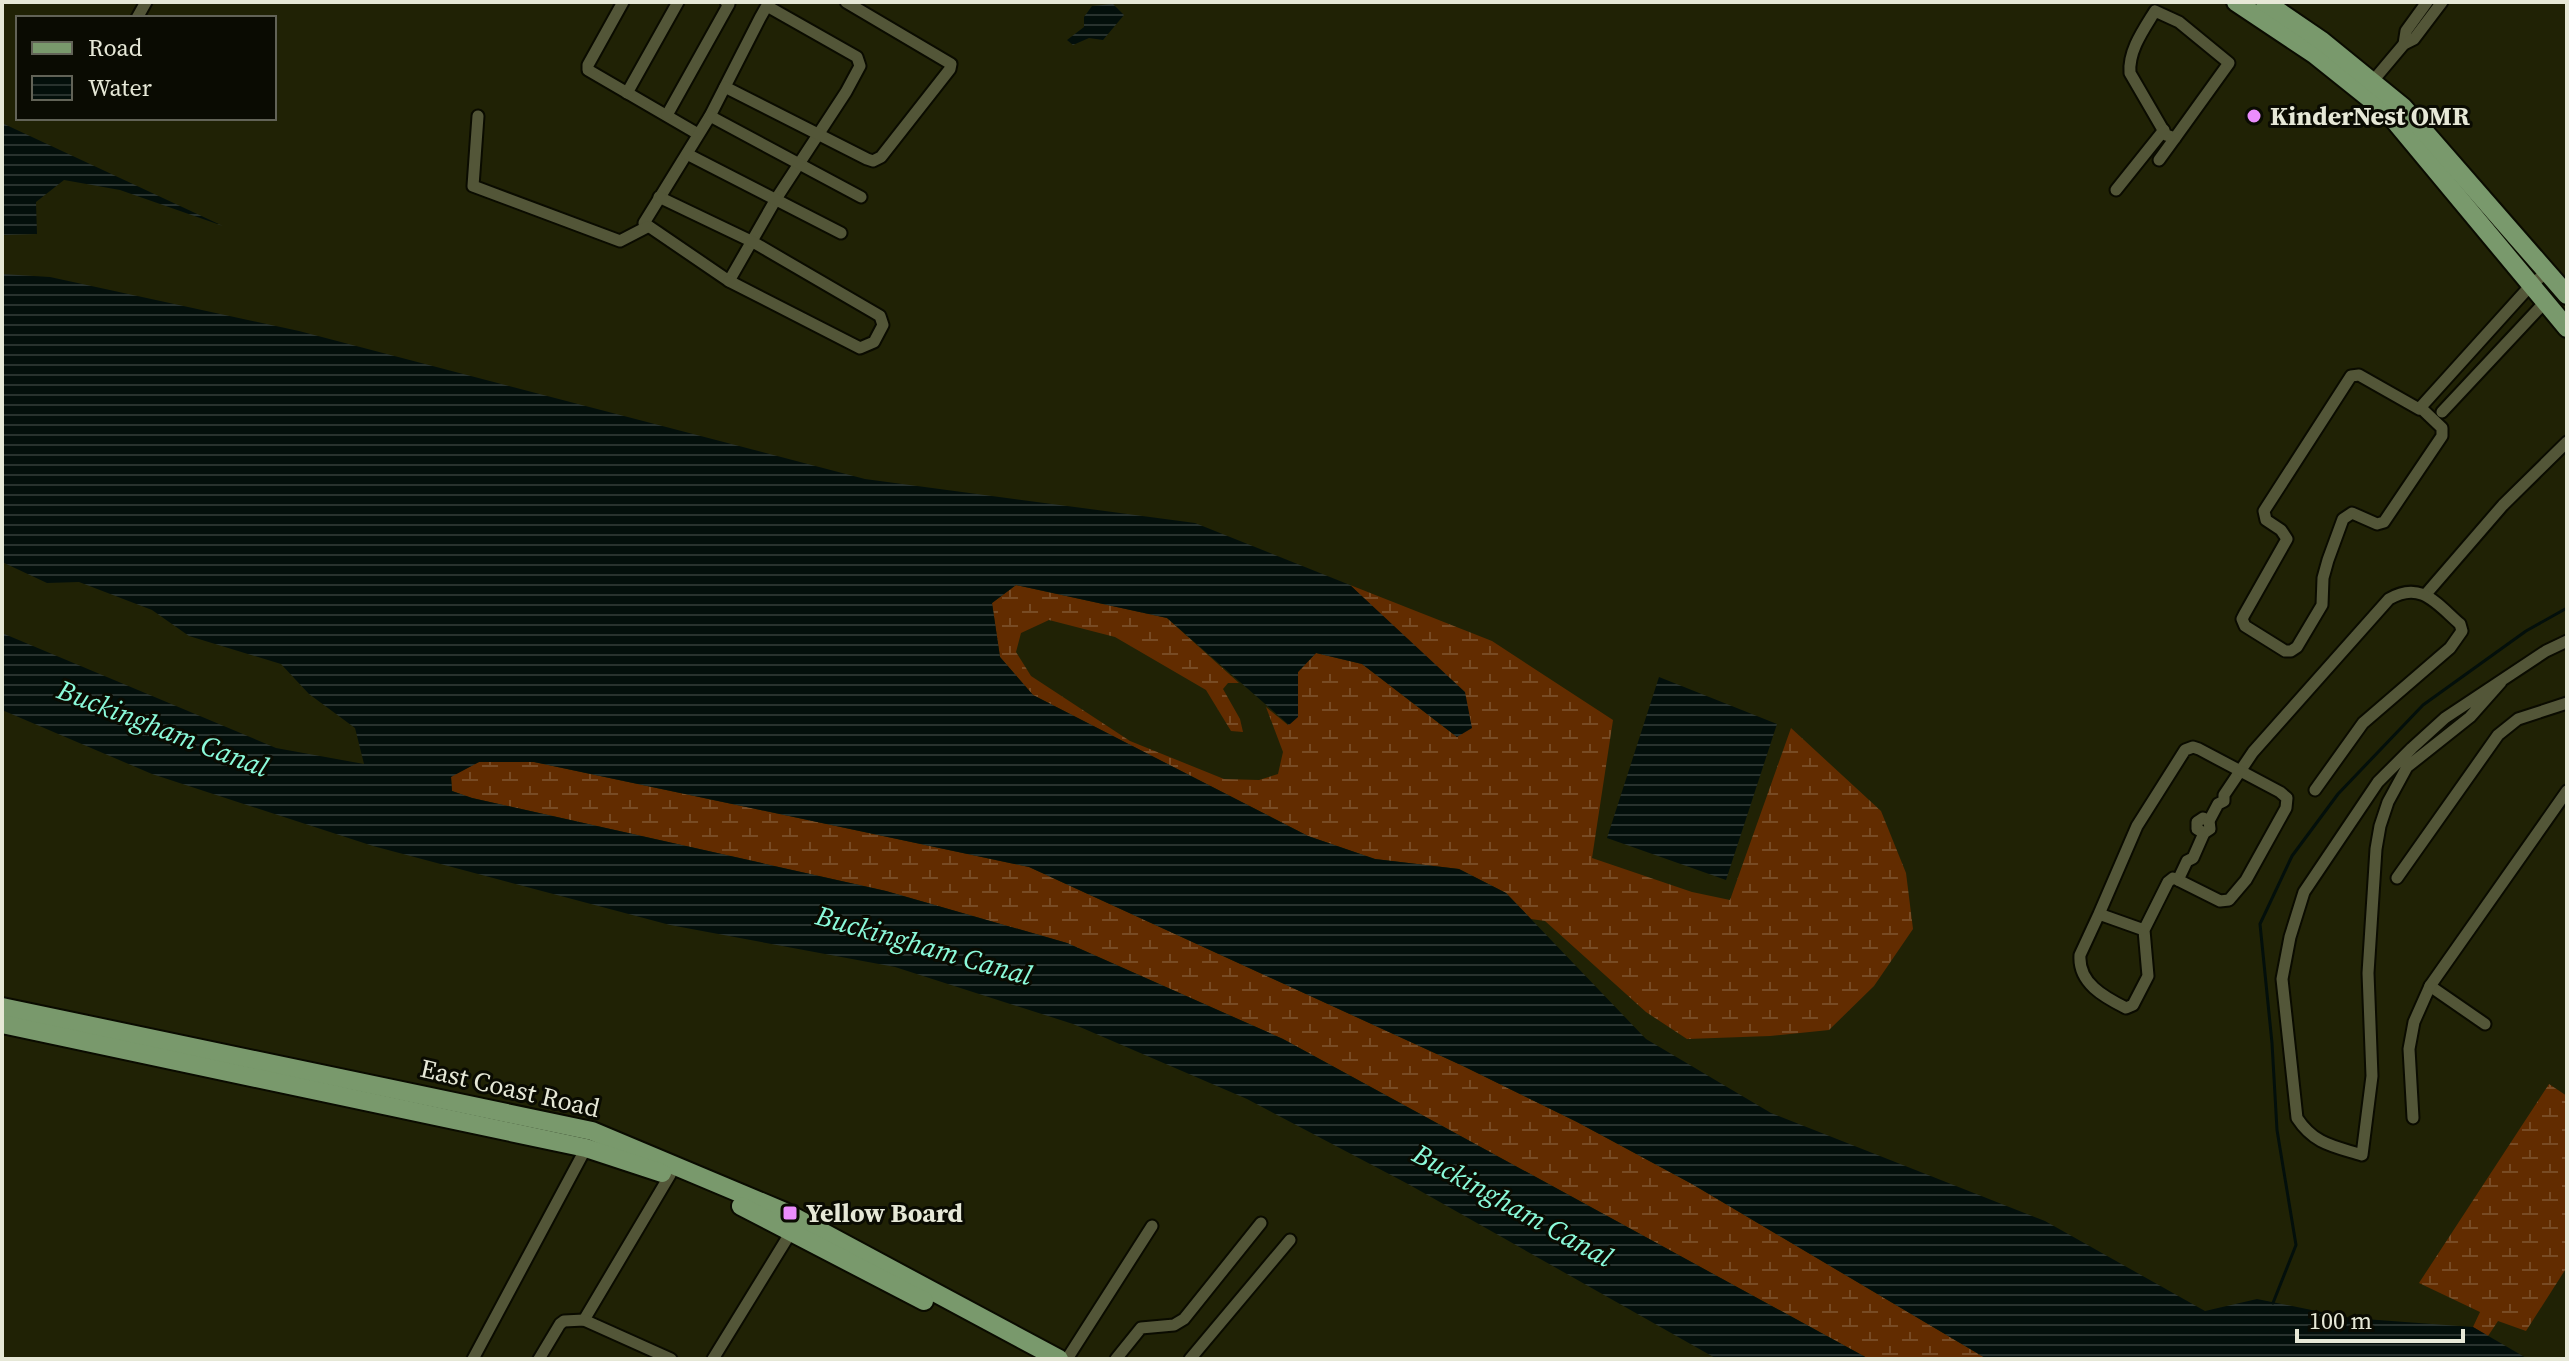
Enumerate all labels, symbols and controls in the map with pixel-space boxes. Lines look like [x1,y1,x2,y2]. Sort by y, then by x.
legend [16,16,276,120]
text: Road [88,31,143,64]
text: Water [88,71,152,104]
place label: KinderNest OMR [2270,98,2470,134]
marker: KinderNest OMR [2245,107,2263,125]
water label: Buckingham Canal [51,670,274,786]
water label: Buckingham Canal [811,896,1037,994]
street label: East Coast Road [417,1050,604,1126]
water label: Buckingham Canal [1405,1134,1620,1276]
place label: Yellow Board [806,1195,963,1231]
marker: Yellow Board [781,1204,799,1222]
scale bar [2297,1293,2463,1343]
text: 100 m [2309,1304,2372,1337]

